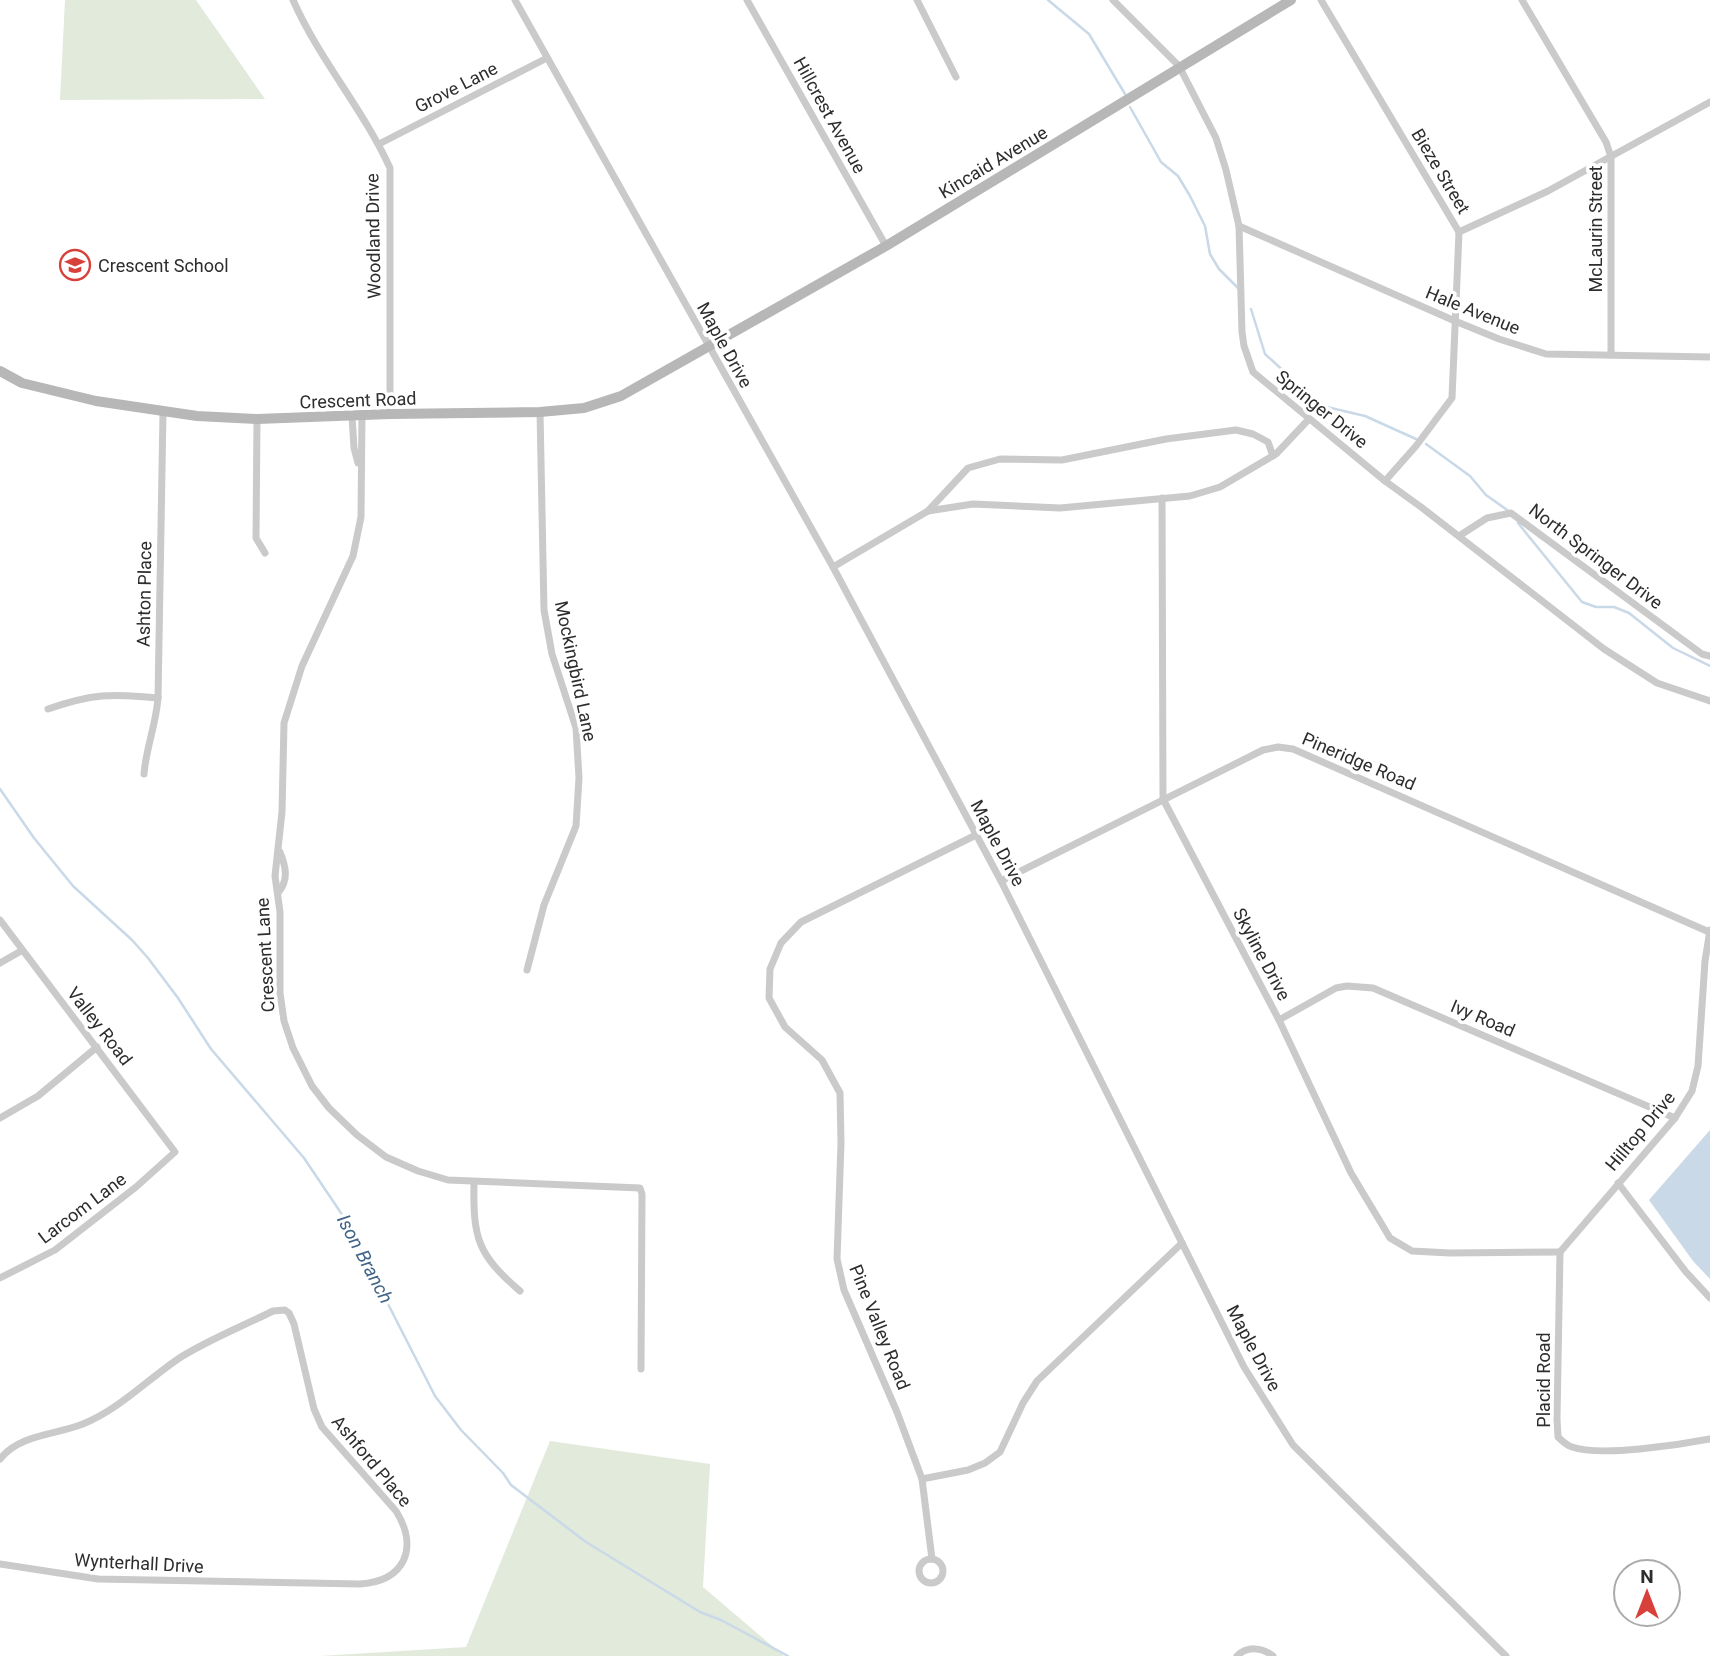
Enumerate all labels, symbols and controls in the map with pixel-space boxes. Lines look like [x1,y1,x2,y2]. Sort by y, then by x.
street label: Hillcrest Avenue [789,53,871,177]
street label: Grove Lane [411,57,501,117]
street label: Kincaid Avenue [935,121,1051,203]
street label: Bieze Street [1407,125,1475,217]
street label: McLaurin Street [1585,165,1606,292]
street label: Woodland Drive [361,173,385,299]
school or university icon: Crescent School [58,248,92,282]
place label: Crescent School [98,255,229,276]
street label: Hale Avenue [1423,282,1523,338]
street label: Maple Drive [693,299,757,391]
street label: Springer Drive [1272,366,1372,452]
street label: Crescent Road [299,387,417,413]
street label: North Springer Drive [1525,499,1667,613]
street label: Ashton Place [133,541,155,647]
street label: Mockingbird Lane [551,599,601,743]
street label: Pineridge Road [1299,728,1419,794]
street label: Maple Drive [967,796,1029,890]
street label: Crescent Lane [252,897,278,1013]
street label: Skyline Drive [1229,904,1295,1004]
street label: Valley Road [63,983,137,1069]
street label: Ivy Road [1448,995,1518,1041]
street label: Hilltop Drive [1601,1087,1679,1175]
street label: Larcom Lane [34,1168,130,1248]
water label: Ison Branch [332,1211,398,1307]
street label: Pine Valley Road [845,1261,915,1393]
street label: Maple Drive [1223,1301,1285,1395]
street label: Placid Road [1533,1332,1554,1428]
street label: Ashford Place [328,1411,416,1511]
street label: Wynterhall Drive [74,1549,204,1577]
north arrow [1612,1558,1682,1628]
text: N [1640,1565,1654,1588]

